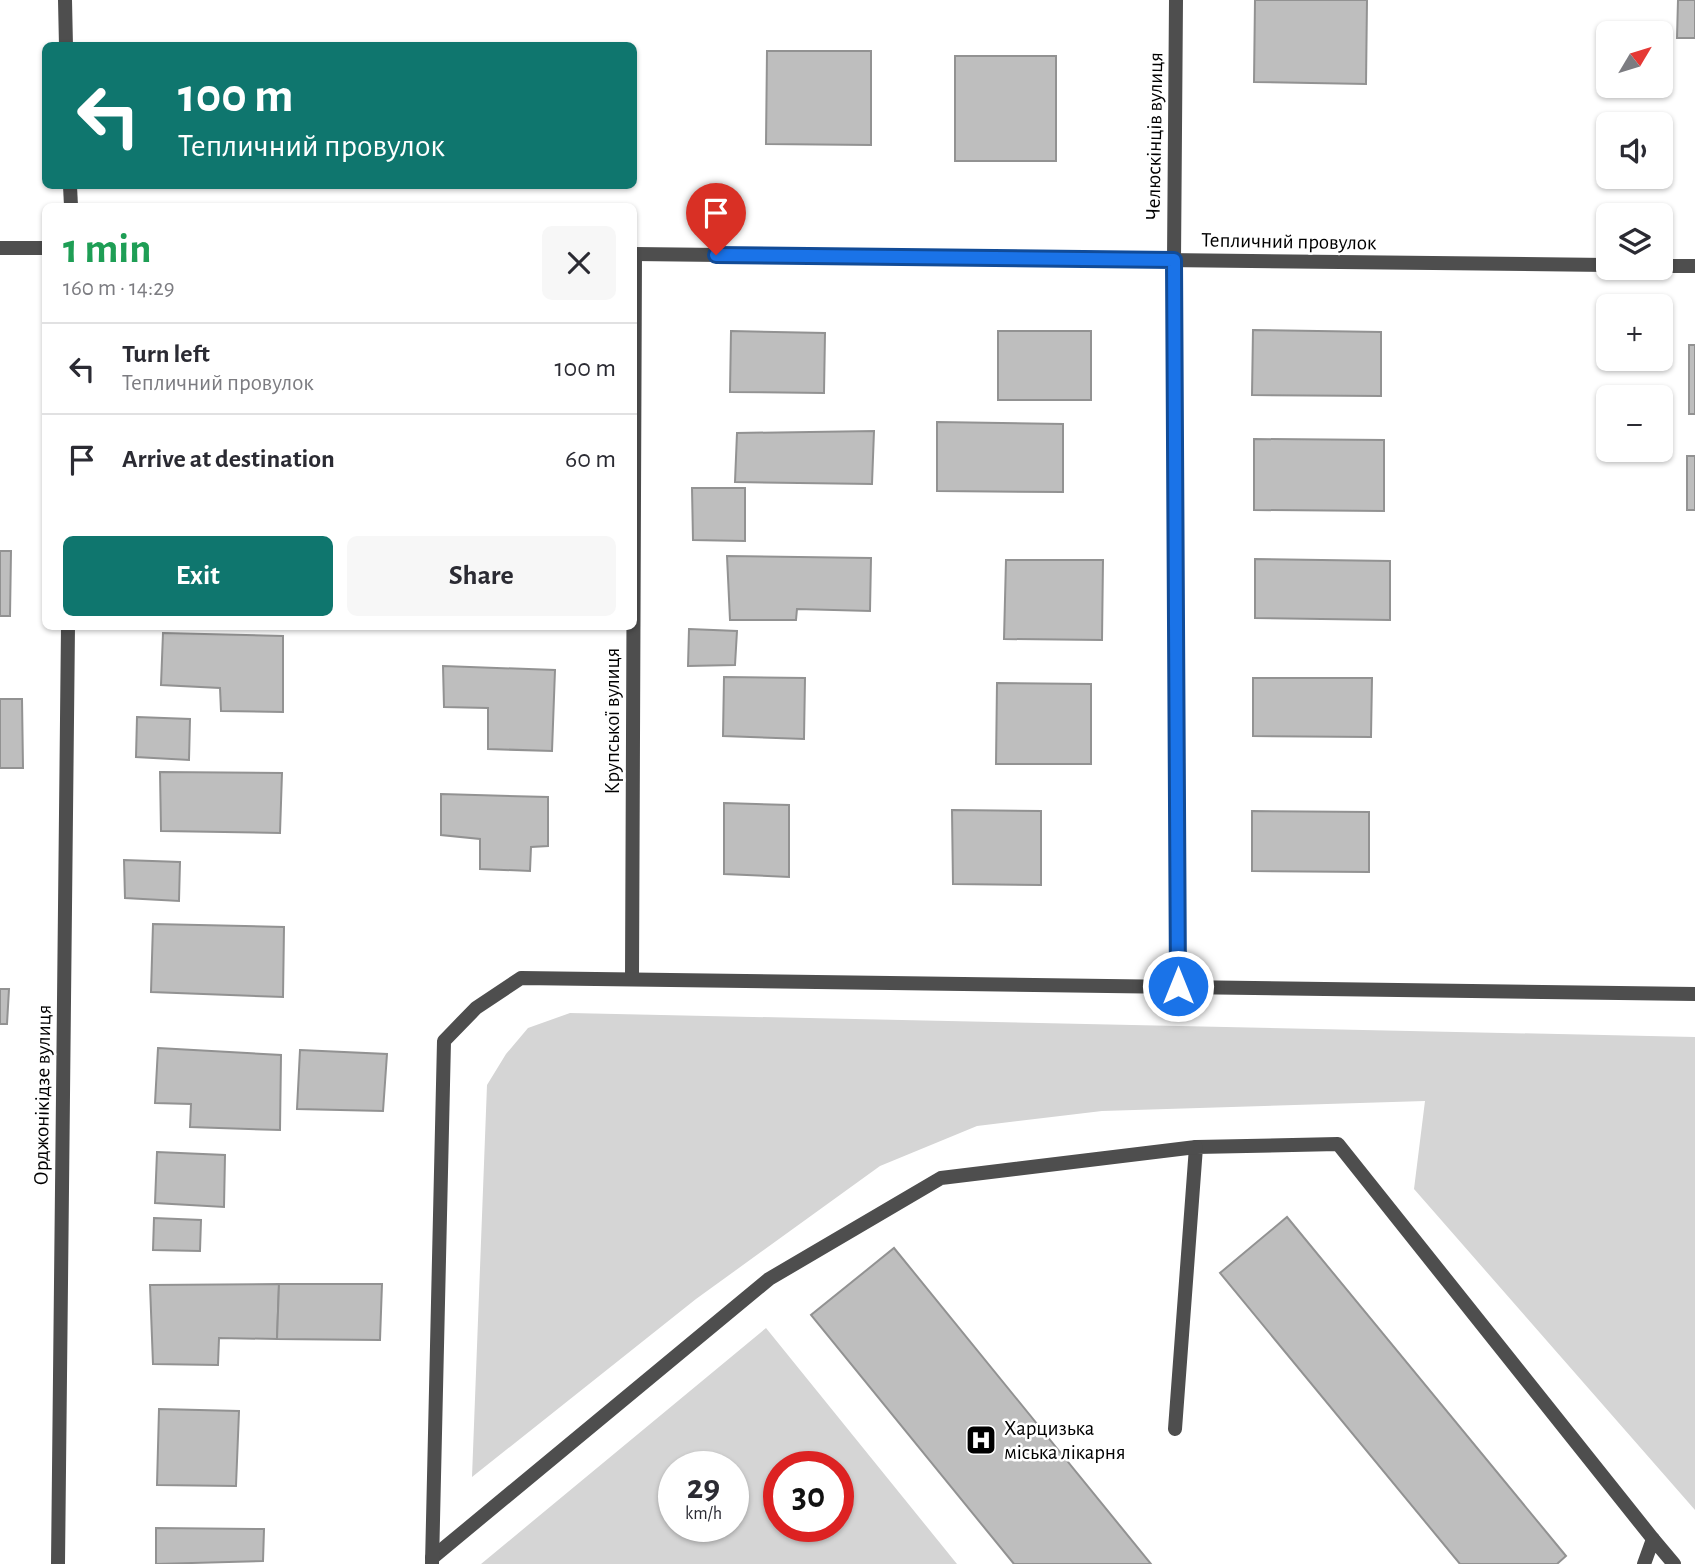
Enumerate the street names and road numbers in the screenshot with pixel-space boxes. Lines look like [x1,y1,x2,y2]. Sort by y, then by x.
street label: Челюскінців вулиця [1143,52,1166,220]
street label: Тепличний провулок [1201,229,1377,254]
street label: Крупської вулиця [602,648,623,794]
street label: Орджонікідзе вулиця [30,1004,55,1186]

